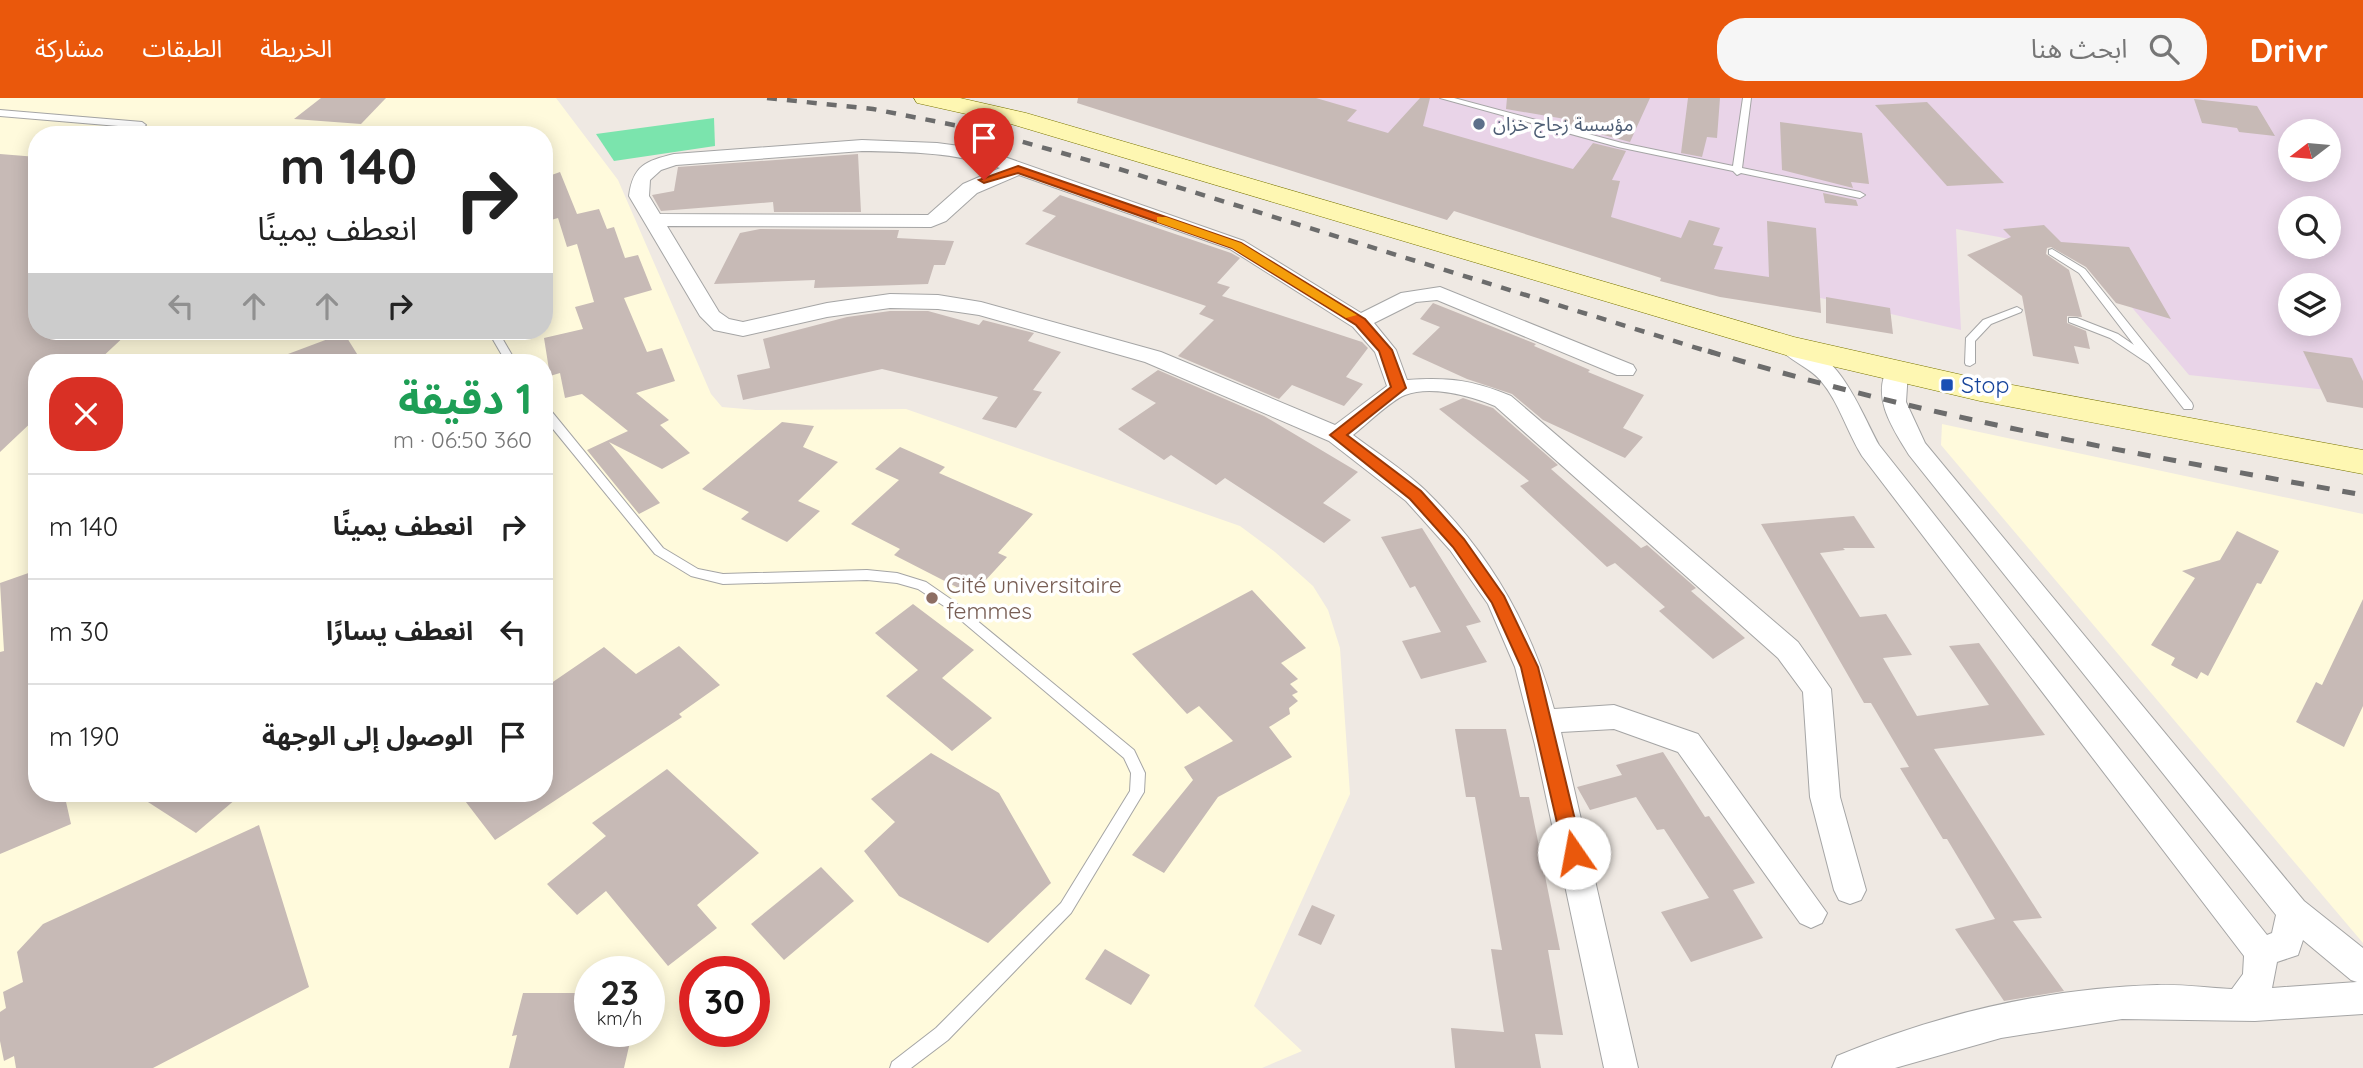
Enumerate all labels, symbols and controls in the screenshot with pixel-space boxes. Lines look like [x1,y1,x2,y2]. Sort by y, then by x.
search box [1717,18,2207,81]
text: Drivr [2249,29,2328,70]
icon: search [2145,30,2183,68]
text: ابحث هنا [2031,32,2127,65]
text: مشاركة [35,33,104,63]
text: الطبقات [142,33,222,63]
text: الخريطة [260,33,332,63]
pin [954,108,1014,180]
place label: مؤسسة زجاج خزان [1493,112,1633,138]
marker: مؤسسة زجاج خزان [1471,116,1487,132]
icon: arrive [965,119,1003,157]
north arrow [2278,119,2342,182]
map controls [2278,119,2341,336]
text: 140 m [280,135,417,196]
icon: right [441,154,532,245]
button: search [2278,196,2341,259]
text: انعطف يمينًا [257,208,417,248]
button: layers [2278,273,2341,336]
icon: left [162,287,200,325]
icon: ahead [235,287,273,325]
icon: ahead [308,287,346,325]
icon: right [381,287,419,325]
place label: Stop [1961,370,2009,399]
text: 1 دقيقة [398,372,532,425]
button: close [49,377,123,451]
marker: Stop [1939,377,1955,393]
text: 360 m · 06:50 [393,425,532,454]
icon: right [494,508,532,546]
text: انعطف يمينًا [333,509,473,542]
text: 140 m [49,510,118,543]
place label: Cité universitaire femmes [946,570,1122,625]
marker: Cité universitaire femmes [924,590,940,606]
icon: left [494,613,532,651]
text: انعطف يسارًا [326,614,473,647]
text: 30 m [49,615,109,648]
icon: arrive [494,718,532,756]
text: الوصول إلى الوجهة [262,719,473,752]
text: 190 m [49,720,119,753]
position arrow [1537,816,1611,890]
speed limit sign: 30 [679,956,770,1047]
text: 23 [600,970,639,1014]
text: km/h [597,1007,642,1030]

